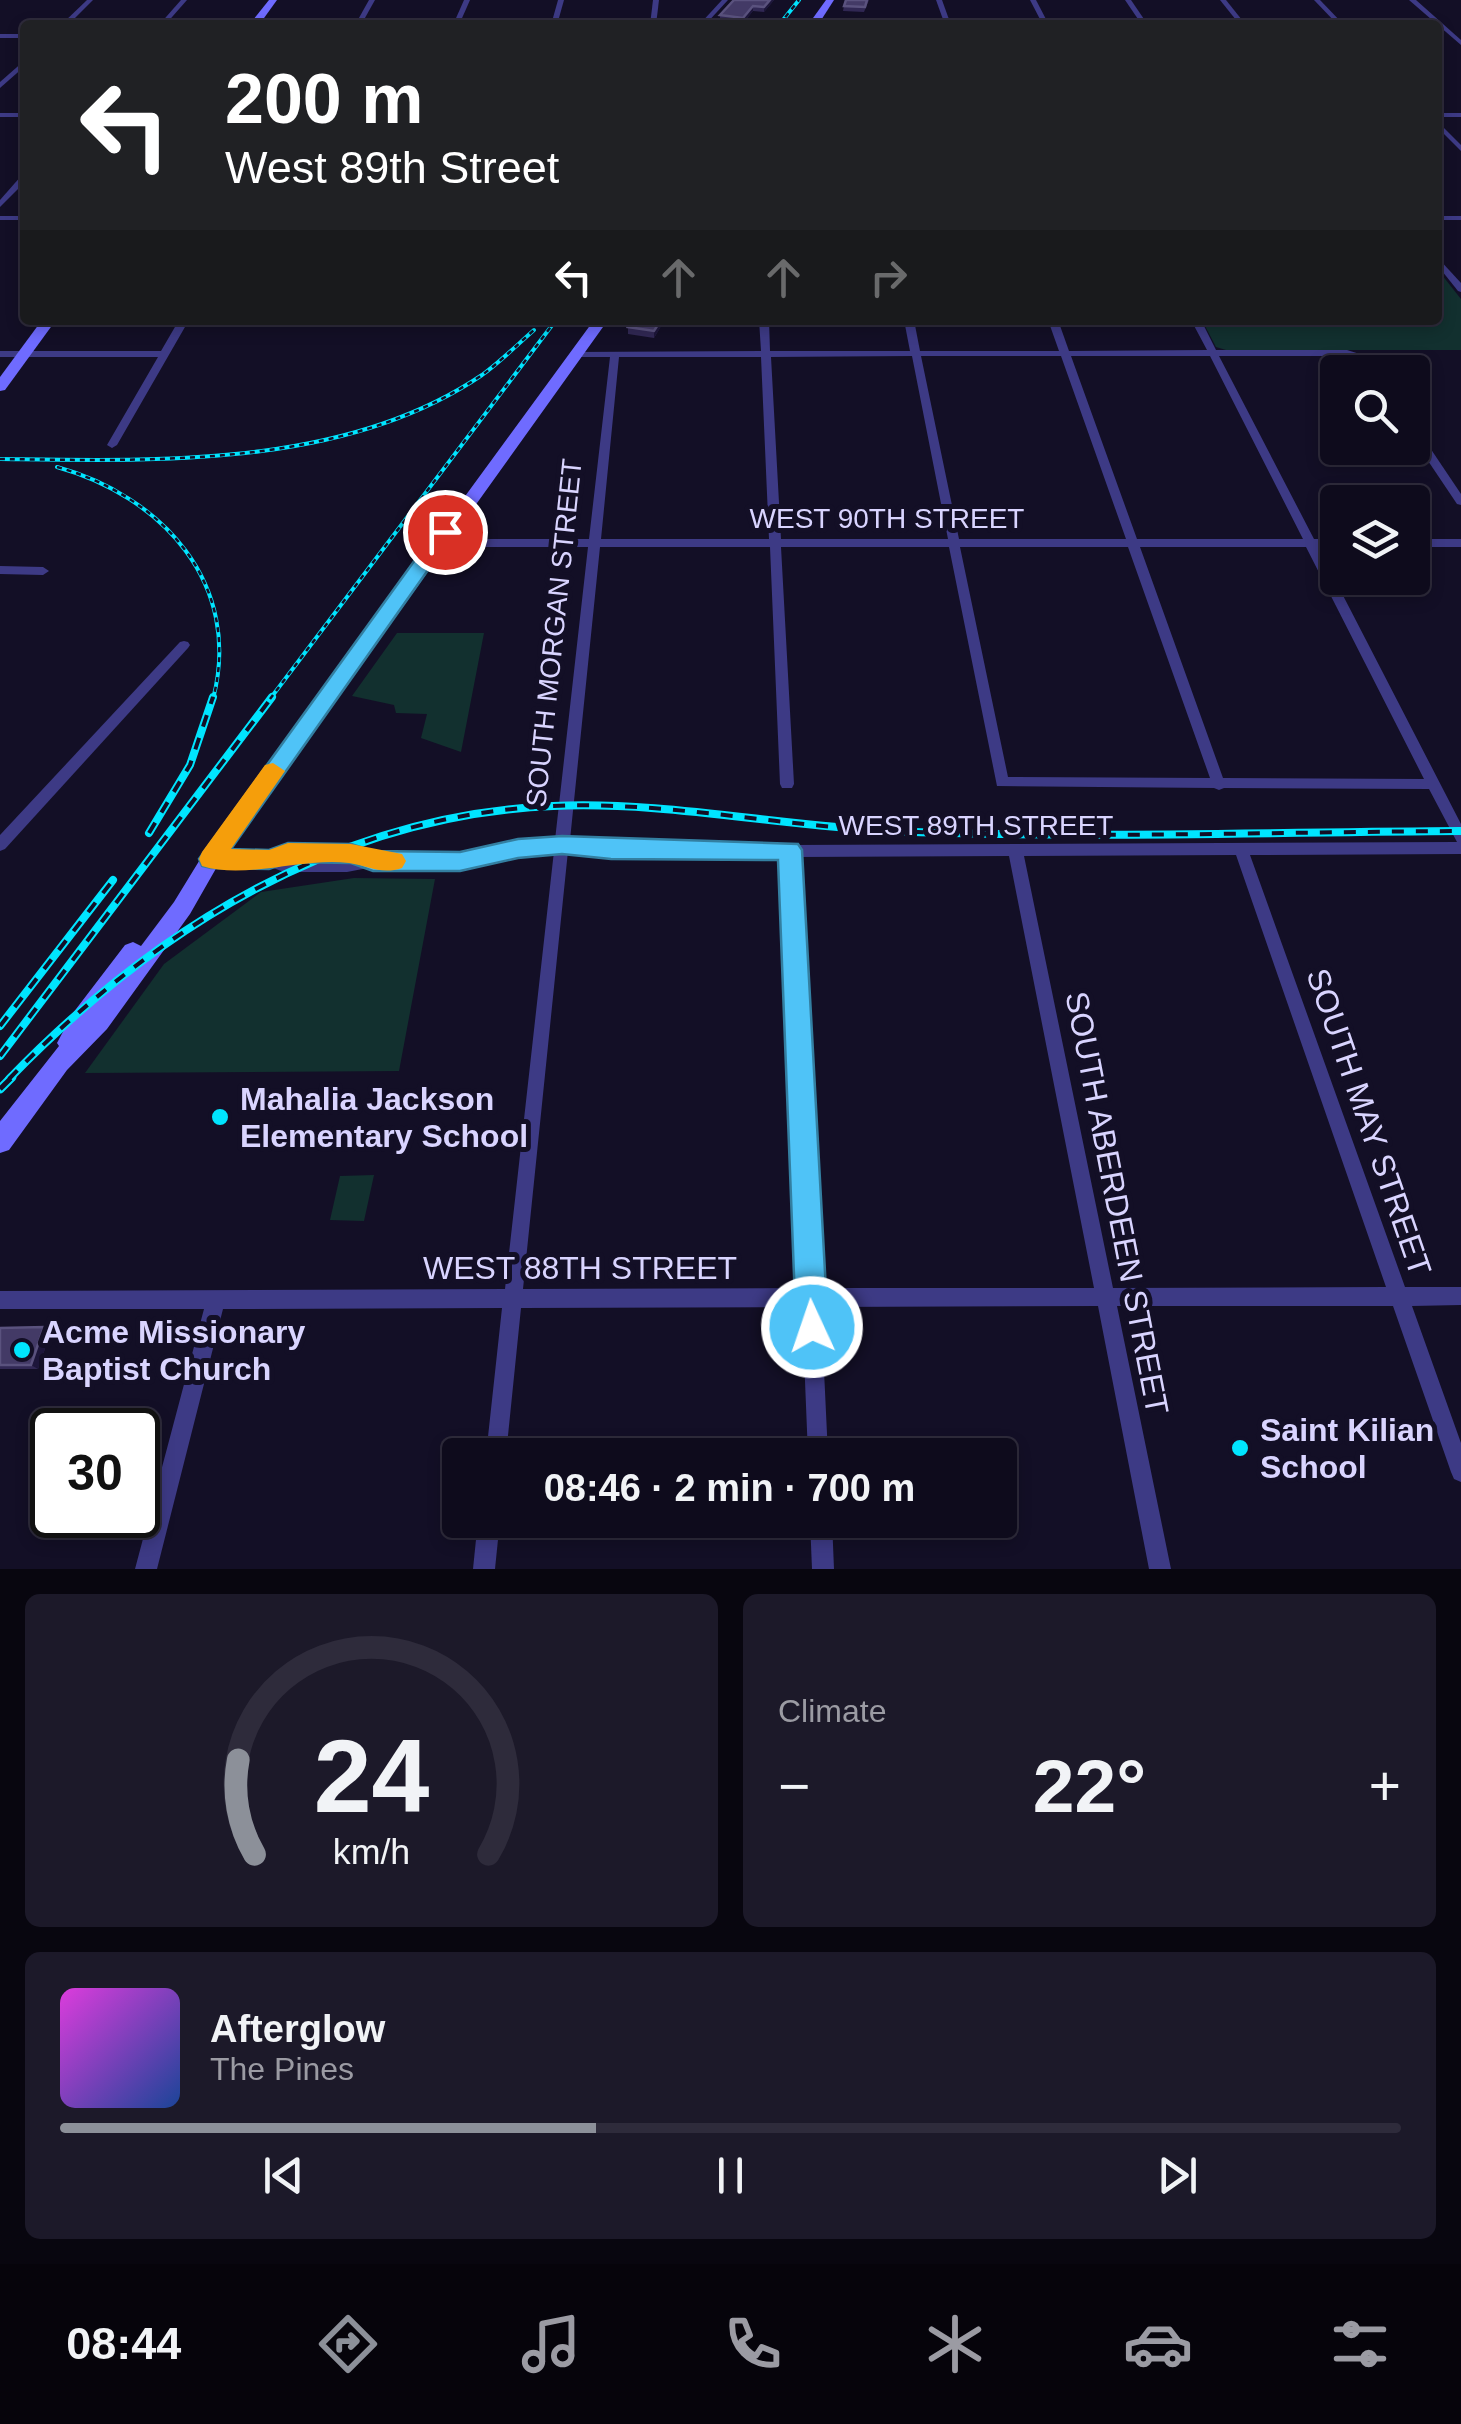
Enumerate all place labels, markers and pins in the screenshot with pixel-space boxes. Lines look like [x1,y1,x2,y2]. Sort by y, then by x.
pin [403,490,488,575]
place label: Mahalia Jackson Elementary School [240,1081,528,1154]
marker: Mahalia Jackson Elementary School [209,1106,231,1128]
place label: Acme Missionary Baptist Church [42,1314,305,1387]
marker: Acme Missionary Baptist Church [11,1339,33,1361]
place label: Saint Kilian School [1260,1412,1434,1485]
marker: Saint Kilian School [1229,1437,1251,1459]

